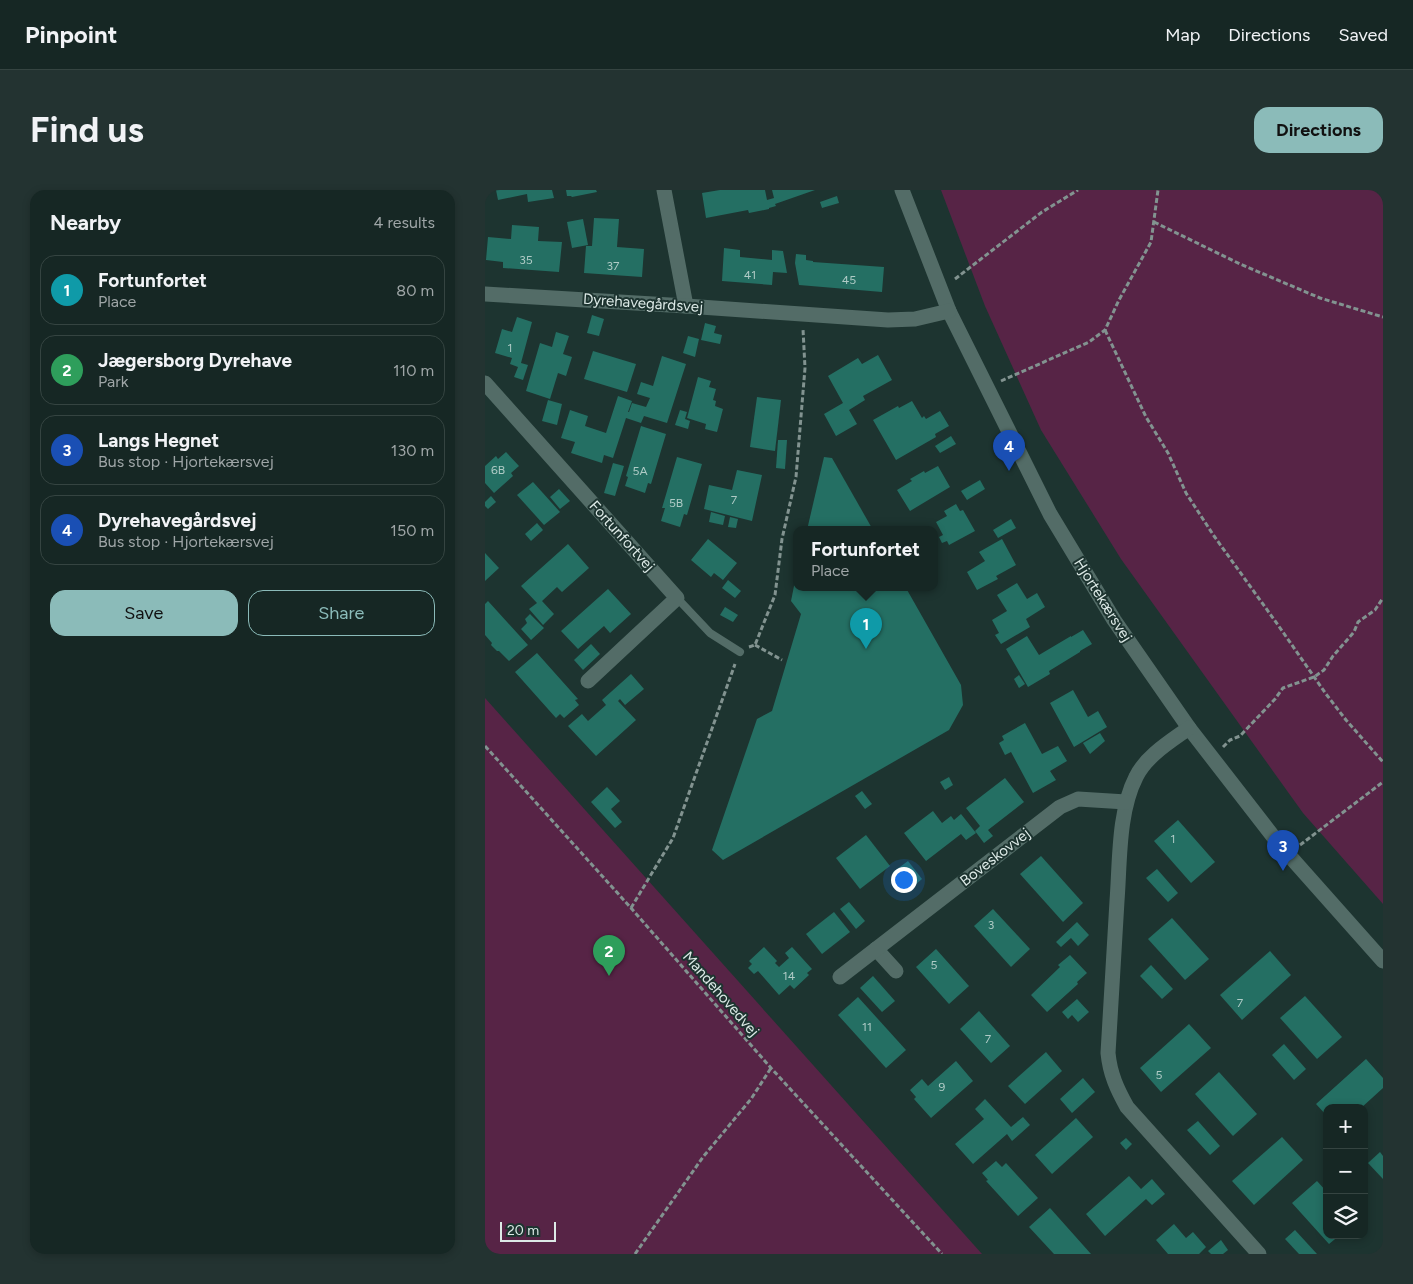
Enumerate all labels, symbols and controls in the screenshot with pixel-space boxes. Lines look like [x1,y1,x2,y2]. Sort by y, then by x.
text: Pinpoint [25,20,117,49]
text: Map [1165,24,1200,46]
text: Directions [1228,24,1310,46]
text: Saved [1338,24,1388,46]
button: Directions [1254,107,1383,153]
text: Find us [30,109,144,151]
text: Nearby [50,210,121,235]
text: 4 results [374,213,435,232]
house number: 35 [519,253,533,267]
house number: 37 [607,259,620,273]
house number: 41 [744,268,756,282]
text: Fortunfortet [98,269,207,292]
house number: 45 [842,273,856,287]
text: 1 [64,281,70,300]
text: 80 m [396,281,434,300]
street label: Dyrehavegårdsvej [582,290,704,316]
text: Place [98,292,136,311]
house number: 1 [508,341,512,355]
text: Jægersborg Dyrehave [98,349,292,372]
text: 2 [62,361,72,380]
text: 110 m [393,361,434,380]
text: Park [98,372,128,391]
text: Langs Hegnet [98,429,219,452]
pin: 4 [993,430,1025,471]
text: 3 [63,441,71,460]
text: 130 m [391,441,434,460]
text: Bus stop · Hjortekærsvej [98,452,274,471]
house number: 6B [491,463,505,477]
house number: 5A [632,464,648,478]
house number: 7 [731,493,738,507]
house number: 5B [669,496,683,510]
street label: Fortunfortvej [586,497,658,575]
text: Dyrehavegårdsvej [98,509,257,532]
text: 4 [62,521,72,540]
text: 150 m [390,521,434,540]
popup [793,526,938,591]
text: Bus stop · Hjortekærsvej [98,532,274,551]
text: Fortunfortet [811,538,920,561]
street label: Hjortekærsvej [1070,555,1136,645]
text: Place [811,561,849,580]
button: Save [50,590,238,636]
button: Share [248,590,435,636]
pin: 1 [850,608,882,649]
street label: Boveskovvej [956,824,1034,890]
pin: 3 [1267,830,1299,871]
house number: 1 [1171,832,1175,846]
your location [891,867,917,893]
house number: 3 [988,918,994,932]
pin: 2 [593,935,625,976]
street label: Mandehovedvej [679,948,763,1040]
house number: 5 [931,958,938,972]
house number: 14 [783,969,796,983]
house number: 7 [1237,996,1244,1010]
house number: 11 [862,1020,872,1034]
house number: 7 [985,1032,992,1046]
house number: 5 [1156,1068,1163,1082]
house number: 9 [939,1080,946,1094]
map controls [1323,1104,1368,1239]
button: + [1323,1104,1368,1149]
button: − [1323,1149,1368,1194]
button: layers [1323,1194,1368,1239]
scale bar [500,1219,556,1242]
text: 20 m [507,1222,539,1239]

